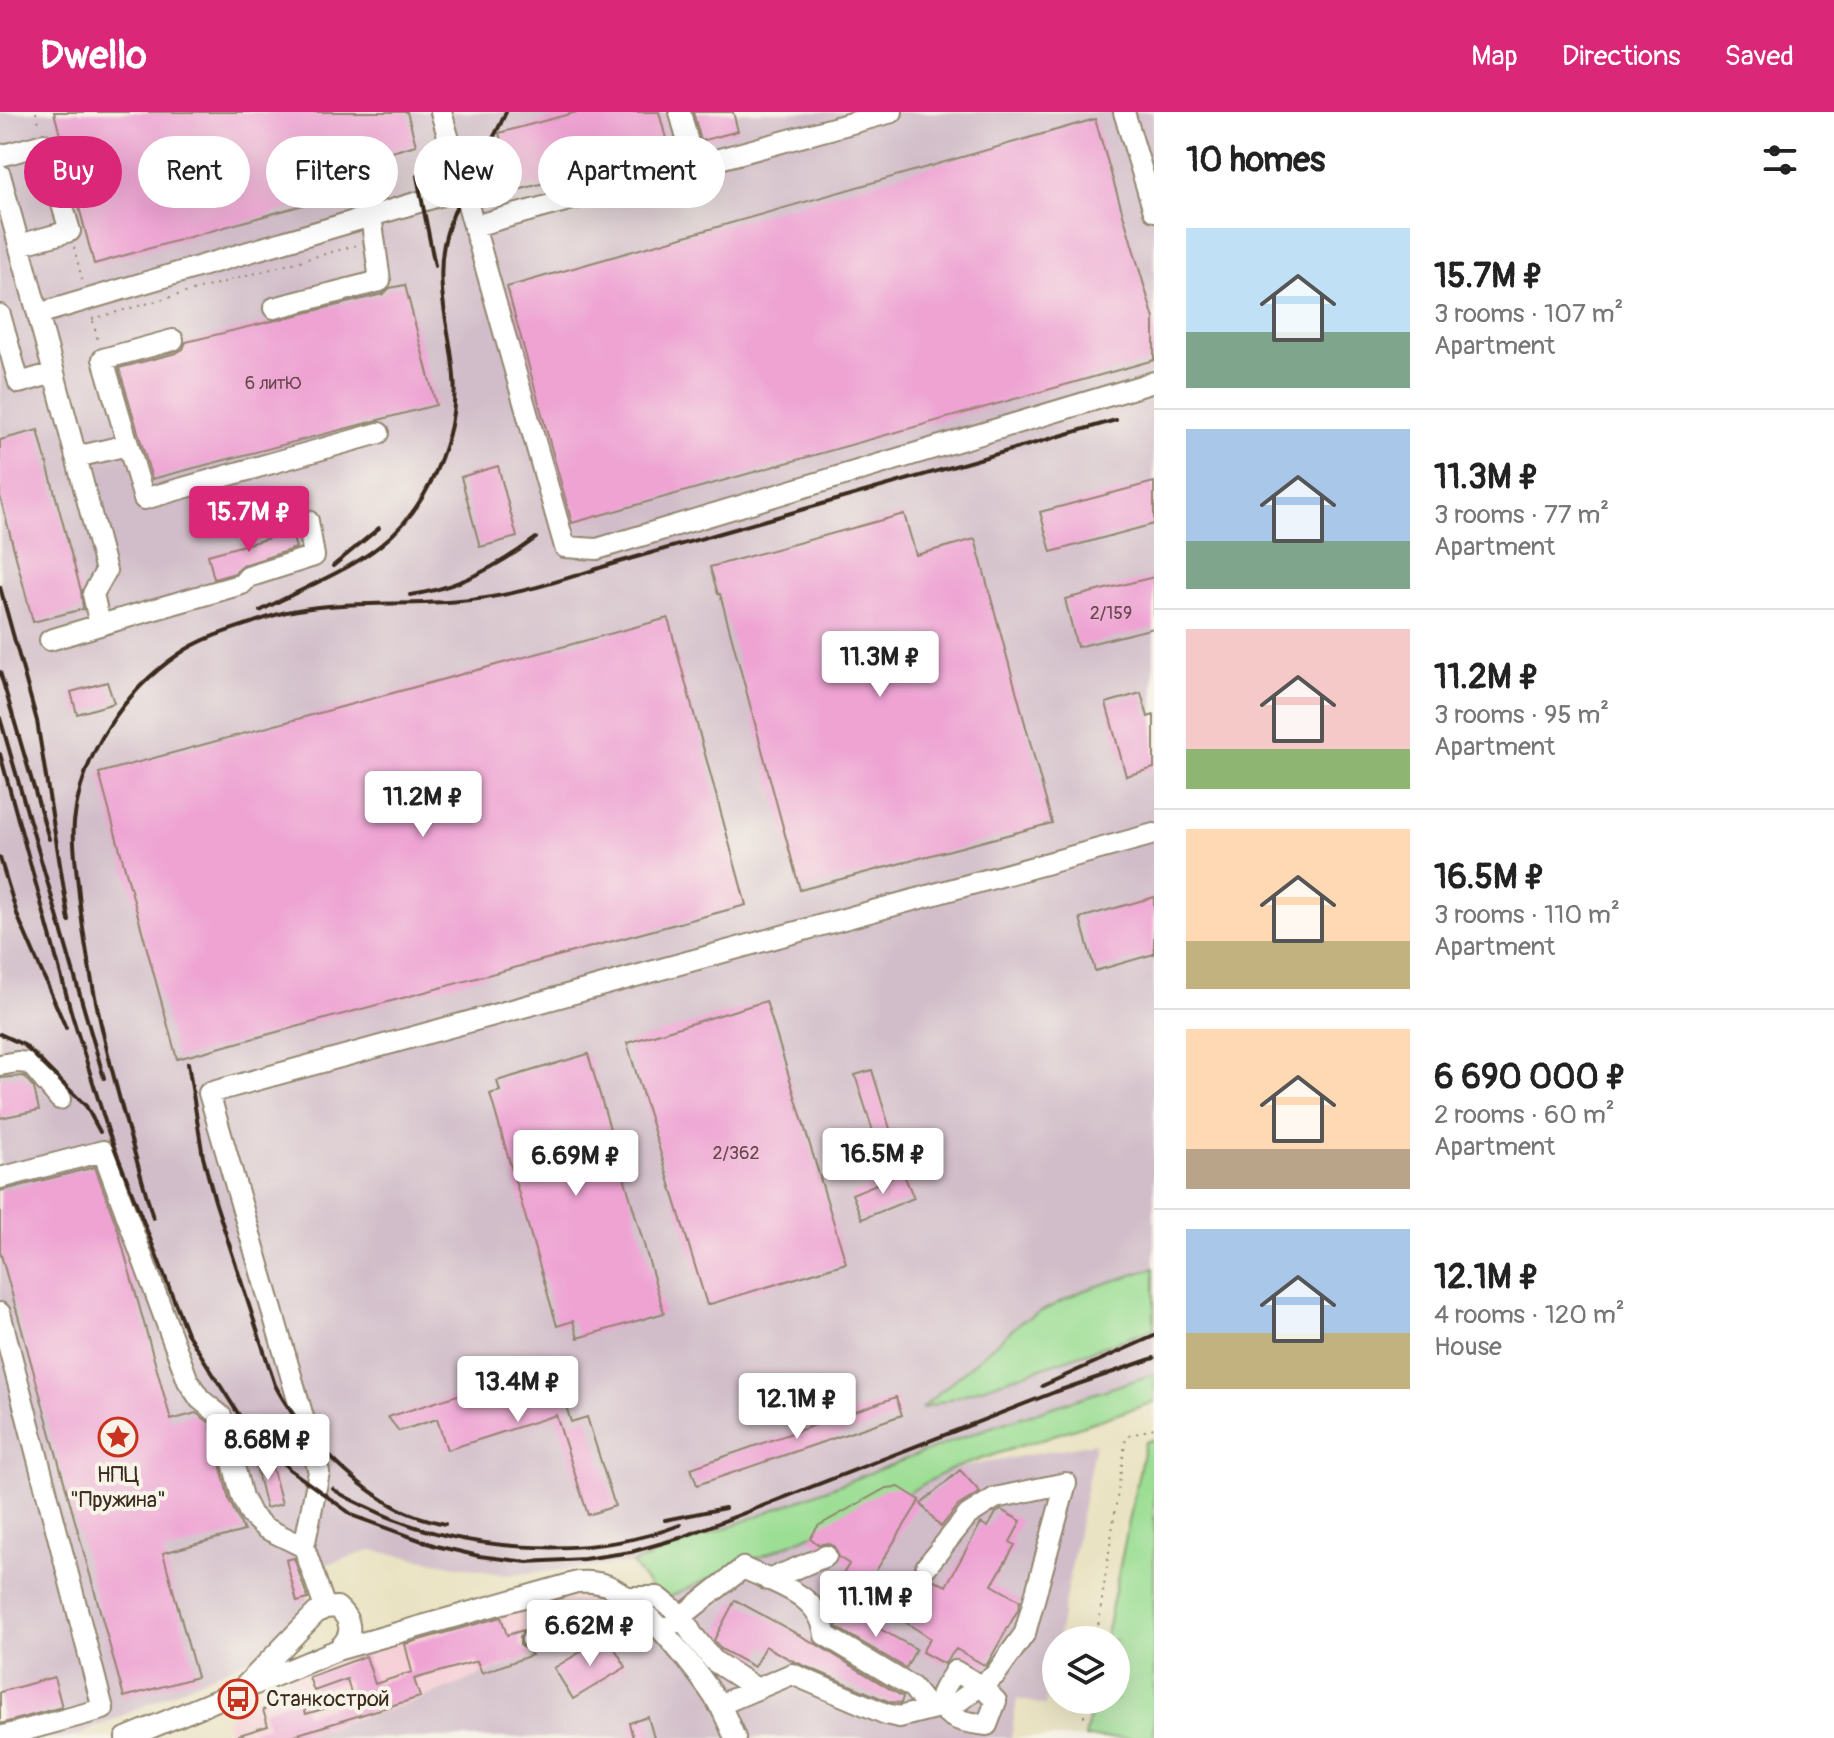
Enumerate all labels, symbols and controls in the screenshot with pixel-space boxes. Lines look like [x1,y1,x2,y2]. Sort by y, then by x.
text: Dwello [40,32,147,80]
text: Map [1471,39,1518,74]
text: Directions [1562,39,1681,74]
text: Saved [1725,39,1794,74]
chip: Buy [24,136,122,208]
chip: Rent [138,136,250,208]
chip: Filters [266,136,398,208]
chip: New [414,136,522,208]
chip: Apartment [538,136,725,208]
icon: filters [1758,138,1802,182]
text: 10 homes [1186,139,1325,182]
text: 15.7M ₽ [1434,255,1543,298]
icon: home [1250,260,1346,356]
text: 3 rooms · 107 m² [1434,298,1623,330]
text: Apartment [1434,330,1555,362]
house number: 6 литЮ [245,372,302,395]
text: 11.3M ₽ [1434,456,1539,499]
icon: home [1250,461,1346,557]
pin: 15.7M ₽ [175,486,323,554]
text: 15.7M ₽ [207,496,291,528]
text: 3 rooms · 77 m² [1434,499,1609,531]
text: Apartment [1434,531,1555,563]
house number: 2/159 [1090,602,1132,625]
pin: 11.3M ₽ [806,631,954,699]
text: 11.3M ₽ [840,641,920,673]
text: 11.2M ₽ [1434,656,1539,699]
icon: home [1250,661,1346,757]
text: 3 rooms · 95 m² [1434,699,1609,731]
text: Apartment [1434,731,1555,763]
pin: 11.2M ₽ [349,771,497,839]
text: 11.2M ₽ [383,781,463,813]
text: 16.5M ₽ [1434,856,1545,899]
icon: home [1250,861,1346,957]
text: 3 rooms · 110 m² [1434,899,1620,931]
text: Apartment [1434,931,1555,963]
text: 6 690 000 ₽ [1434,1056,1627,1099]
icon: home [1250,1061,1346,1157]
text: 2 rooms · 60 m² [1434,1099,1615,1131]
pin: 16.5M ₽ [809,1128,957,1196]
pin: 6.69M ₽ [502,1130,650,1198]
text: Apartment [1434,1131,1555,1163]
text: 16.5M ₽ [840,1138,926,1170]
text: 6.69M ₽ [531,1140,621,1172]
house number: 2/362 [712,1142,760,1165]
text: 12.1M ₽ [1434,1256,1539,1299]
icon: home [1250,1261,1346,1357]
text: 4 rooms · 120 m² [1434,1299,1625,1331]
text: House [1434,1331,1502,1363]
pin: 13.4M ₽ [444,1356,592,1424]
text: 13.4M ₽ [475,1366,561,1398]
pin: 12.1M ₽ [723,1373,871,1441]
text: 12.1M ₽ [757,1383,837,1415]
pin: 8.68M ₽ [194,1414,342,1482]
place icon: НПЦ "Пружина" [97,1416,139,1458]
text: 8.68M ₽ [225,1424,312,1456]
place label: НПЦ "Пружина" [70,1461,166,1514]
pin: 11.1M ₽ [802,1571,950,1639]
text: 11.1M ₽ [838,1581,914,1613]
pin: 6.62M ₽ [516,1600,664,1668]
text: 6.62M ₽ [545,1610,635,1642]
map controls [1042,1626,1130,1714]
button: layers [1042,1626,1130,1714]
bus stop icon: Станкострой [217,1678,259,1720]
place label: Станкострой [266,1685,390,1713]

